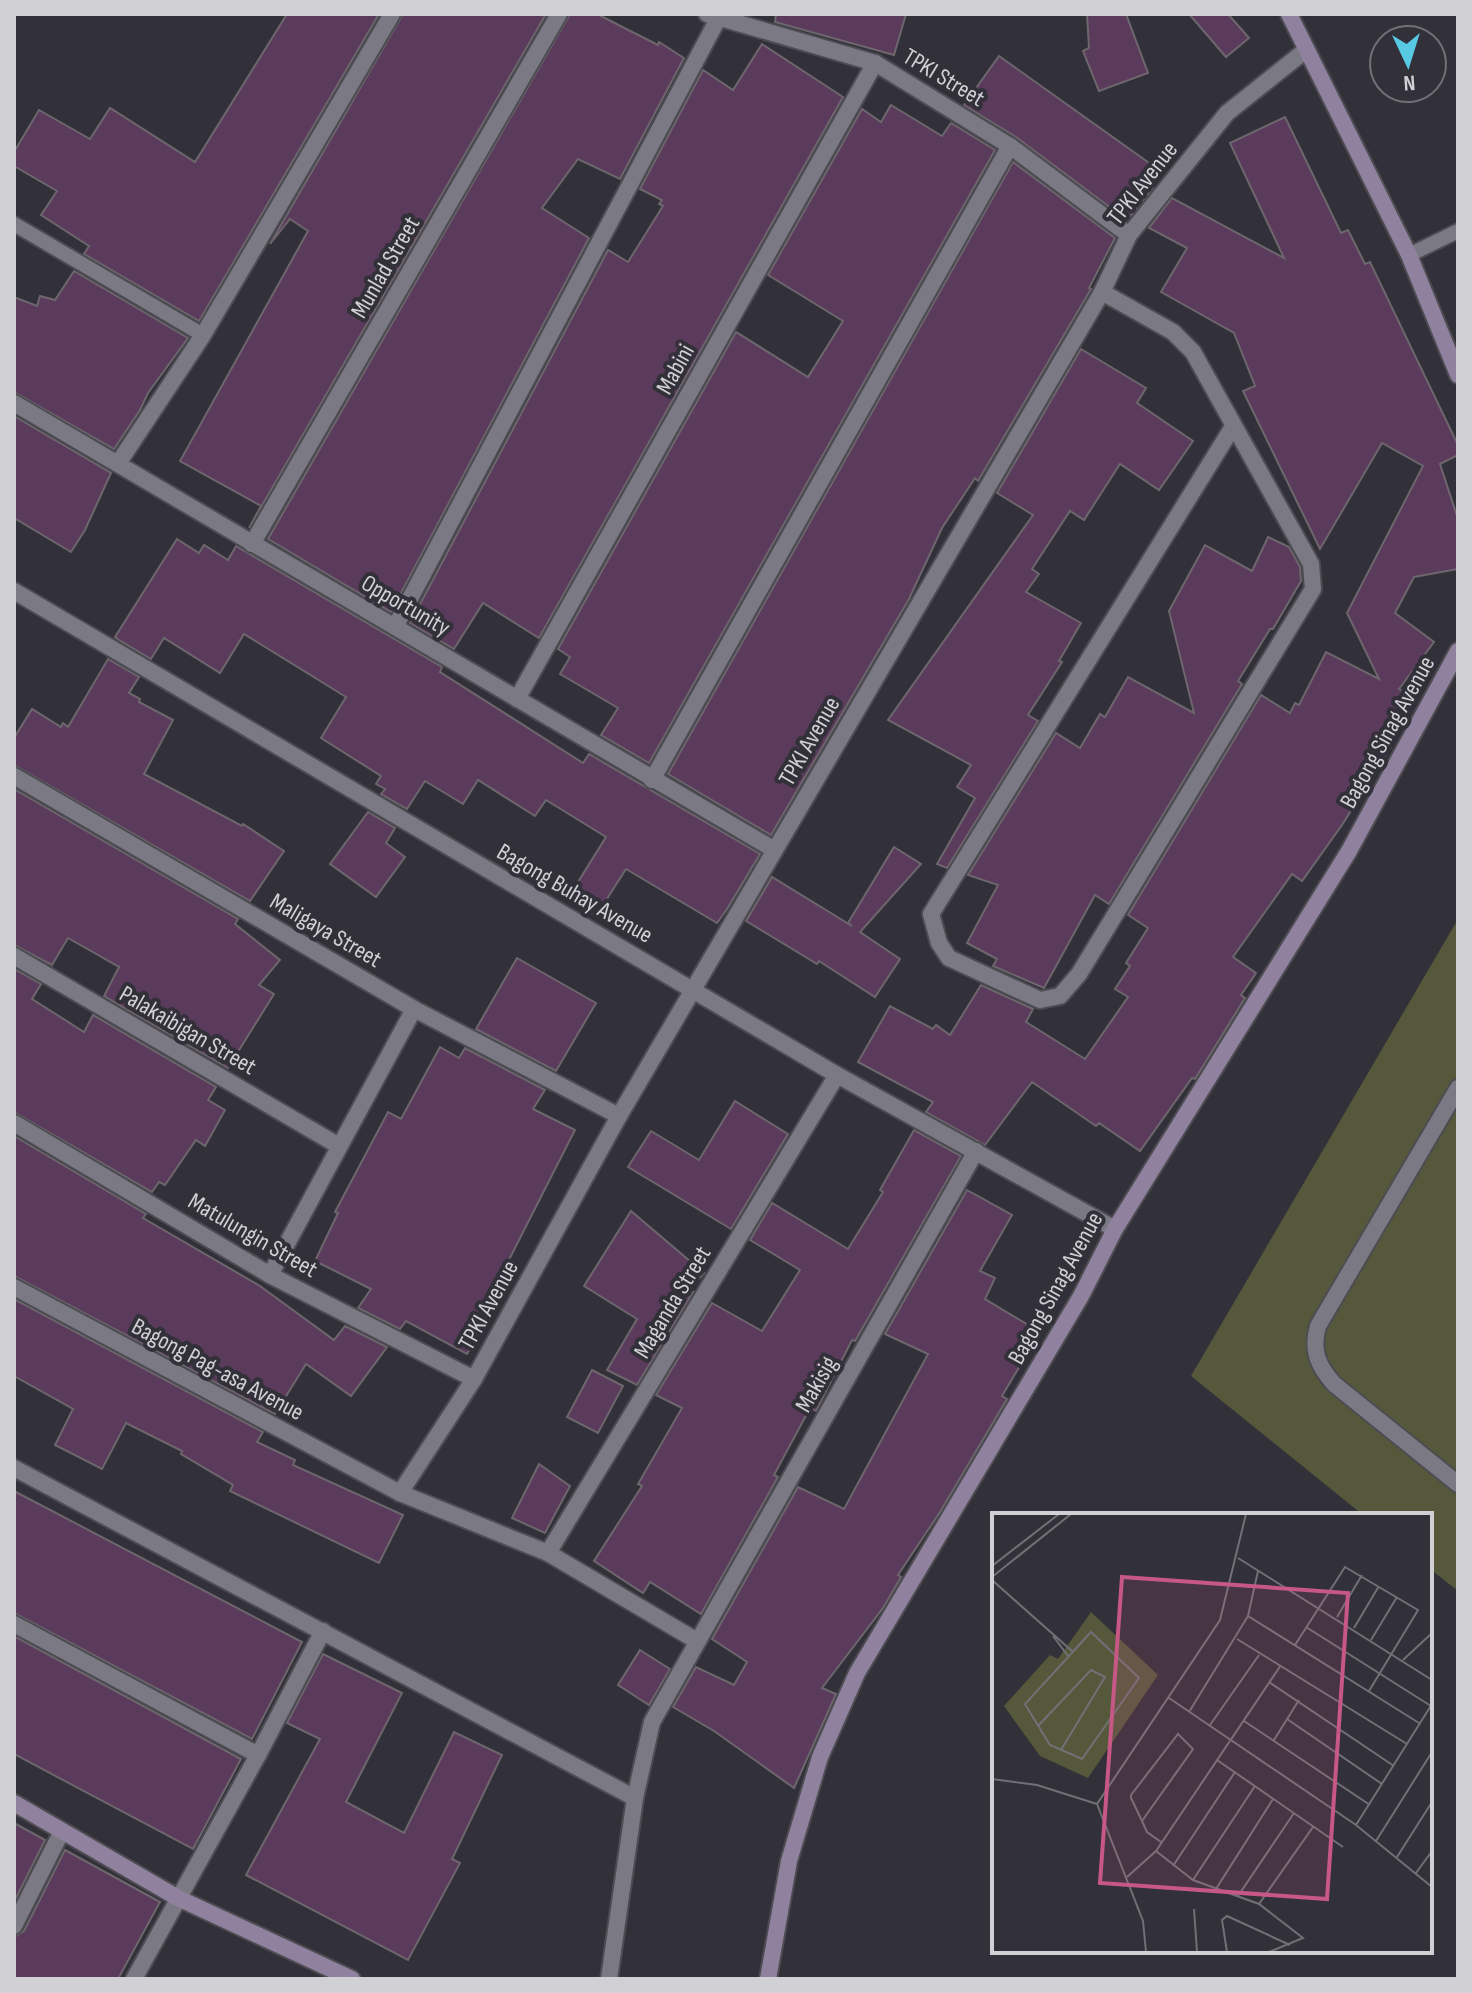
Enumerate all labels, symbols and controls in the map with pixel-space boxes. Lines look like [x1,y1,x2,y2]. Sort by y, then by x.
north arrow [1368,24,1448,104]
street label: TPKI Street [898,42,990,113]
text: N [1402,69,1416,96]
street label: TPKI Avenue [1101,136,1184,231]
street label: Munlad Street [345,211,426,323]
street label: Mabini [650,339,701,399]
street label: Opportunity [356,568,455,642]
street label: Bagong Sinag Avenue [1334,651,1441,813]
street label: TPKI Avenue [772,692,846,791]
street label: Bagong Buhay Avenue [492,837,658,950]
street label: Maligaya Street [265,887,387,974]
street label: Palakaibigan Street [114,980,261,1081]
street label: Matulungin Street [183,1187,323,1284]
street label: Bagong Sinag Avenue [1002,1207,1109,1369]
street label: Maganda Street [628,1241,717,1364]
street label: TPKI Avenue [452,1255,525,1355]
street label: Bagong Pag-asa Avenue [127,1312,309,1427]
street label: Makisig [789,1351,844,1417]
inset map [992,1513,1432,1953]

